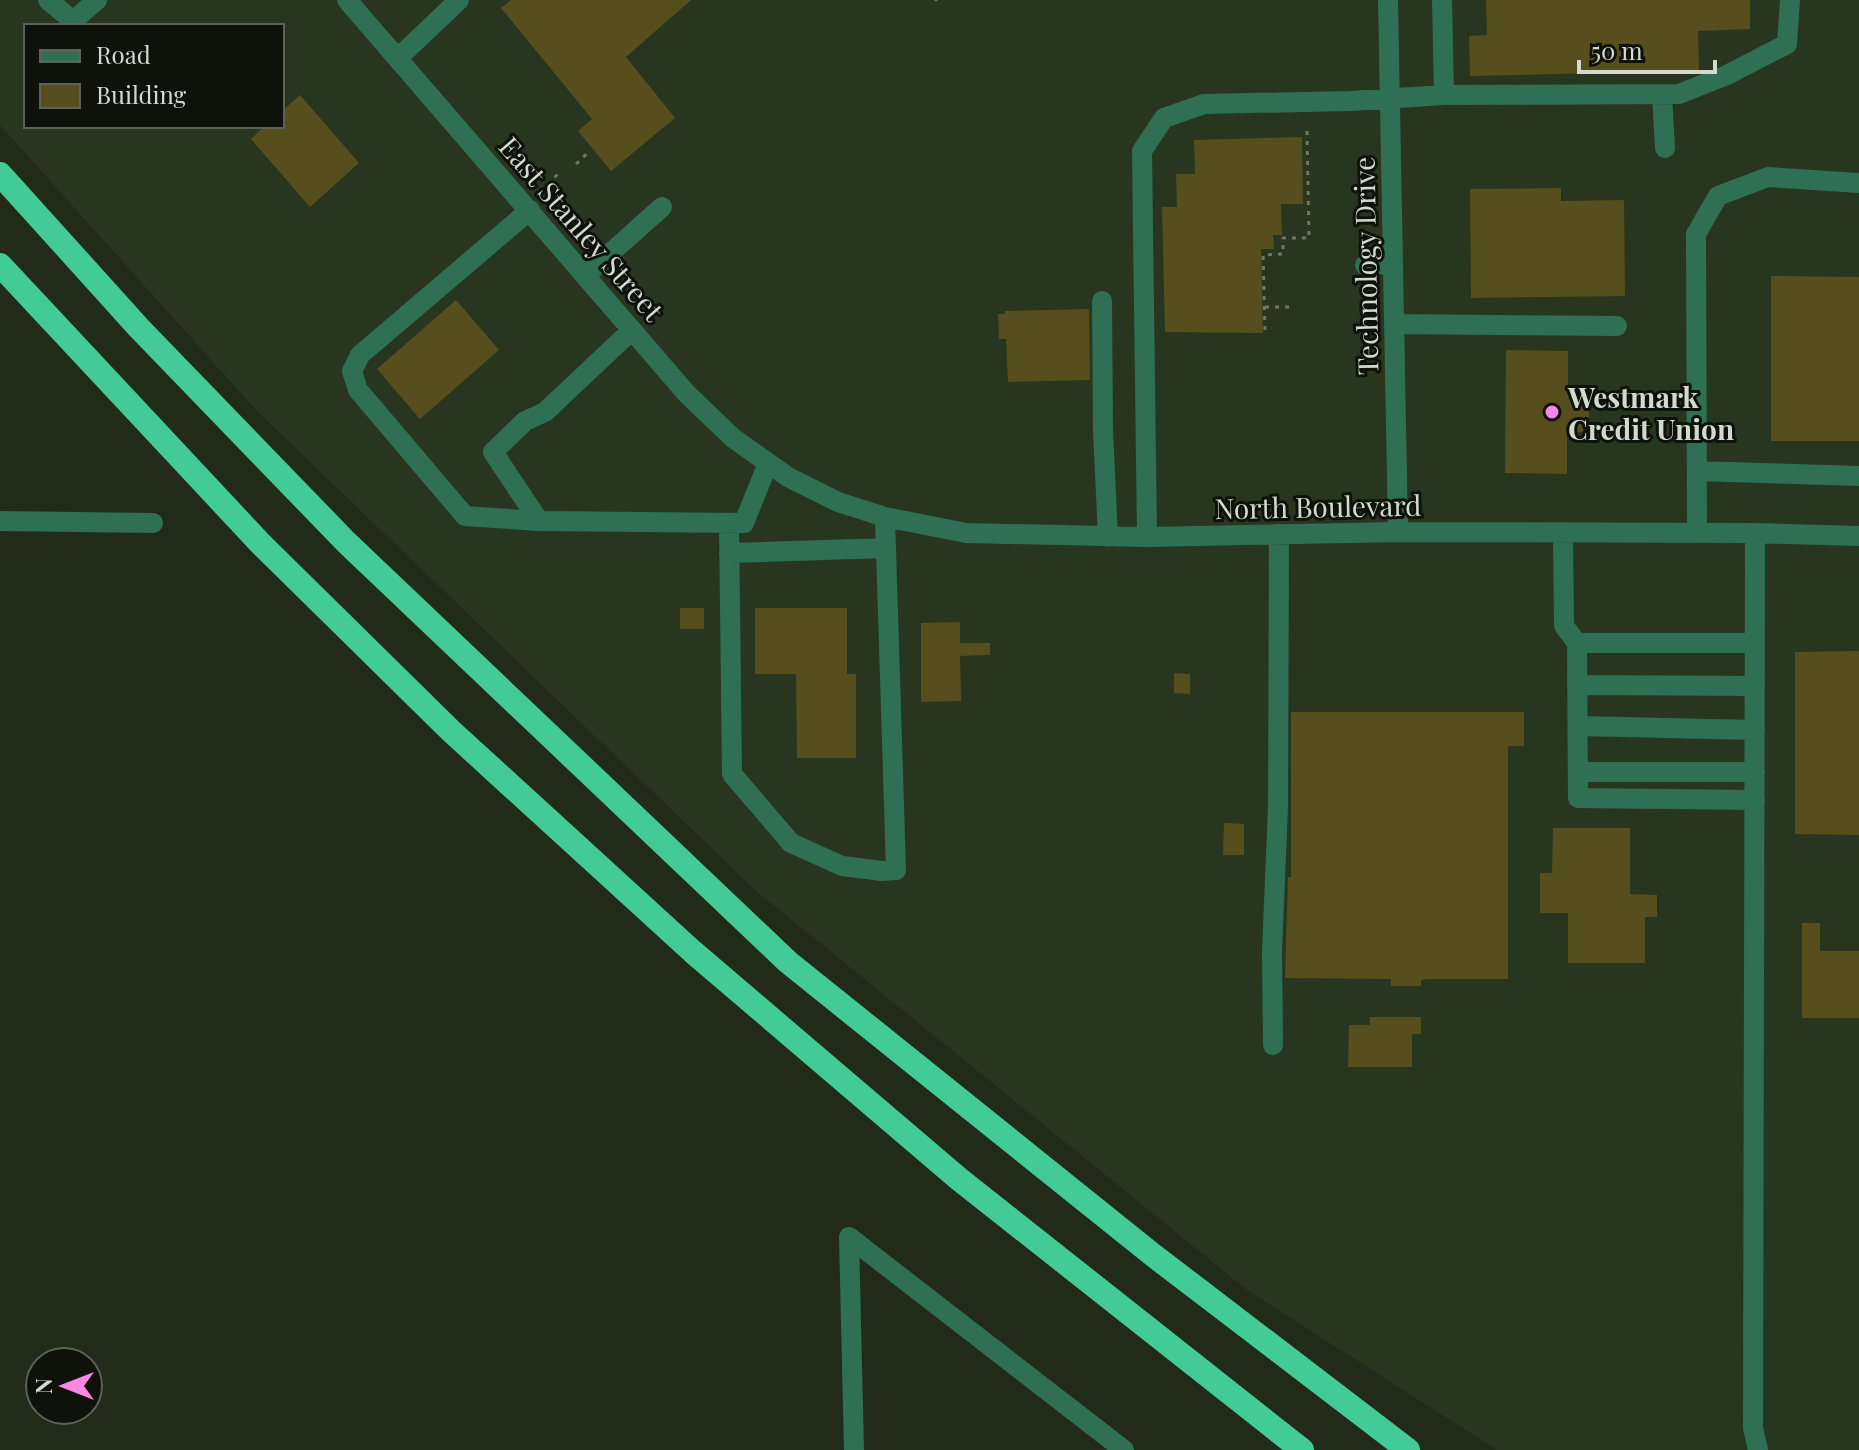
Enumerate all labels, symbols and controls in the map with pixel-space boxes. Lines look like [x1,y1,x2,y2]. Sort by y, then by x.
legend [24,24,284,128]
scale bar [1579,24,1715,74]
text: 50 m [1591,34,1643,66]
text: Road [96,38,151,70]
text: Building [96,78,187,110]
street label: East Stanley Street [492,128,673,329]
street label: Technology Drive [1345,156,1385,376]
place label: Westmark Credit Union [1567,378,1734,447]
marker: Westmark Credit Union [1543,403,1561,421]
street label: North Boulevard [1214,486,1422,526]
north arrow [24,1346,104,1426]
text: N [28,1378,58,1394]

